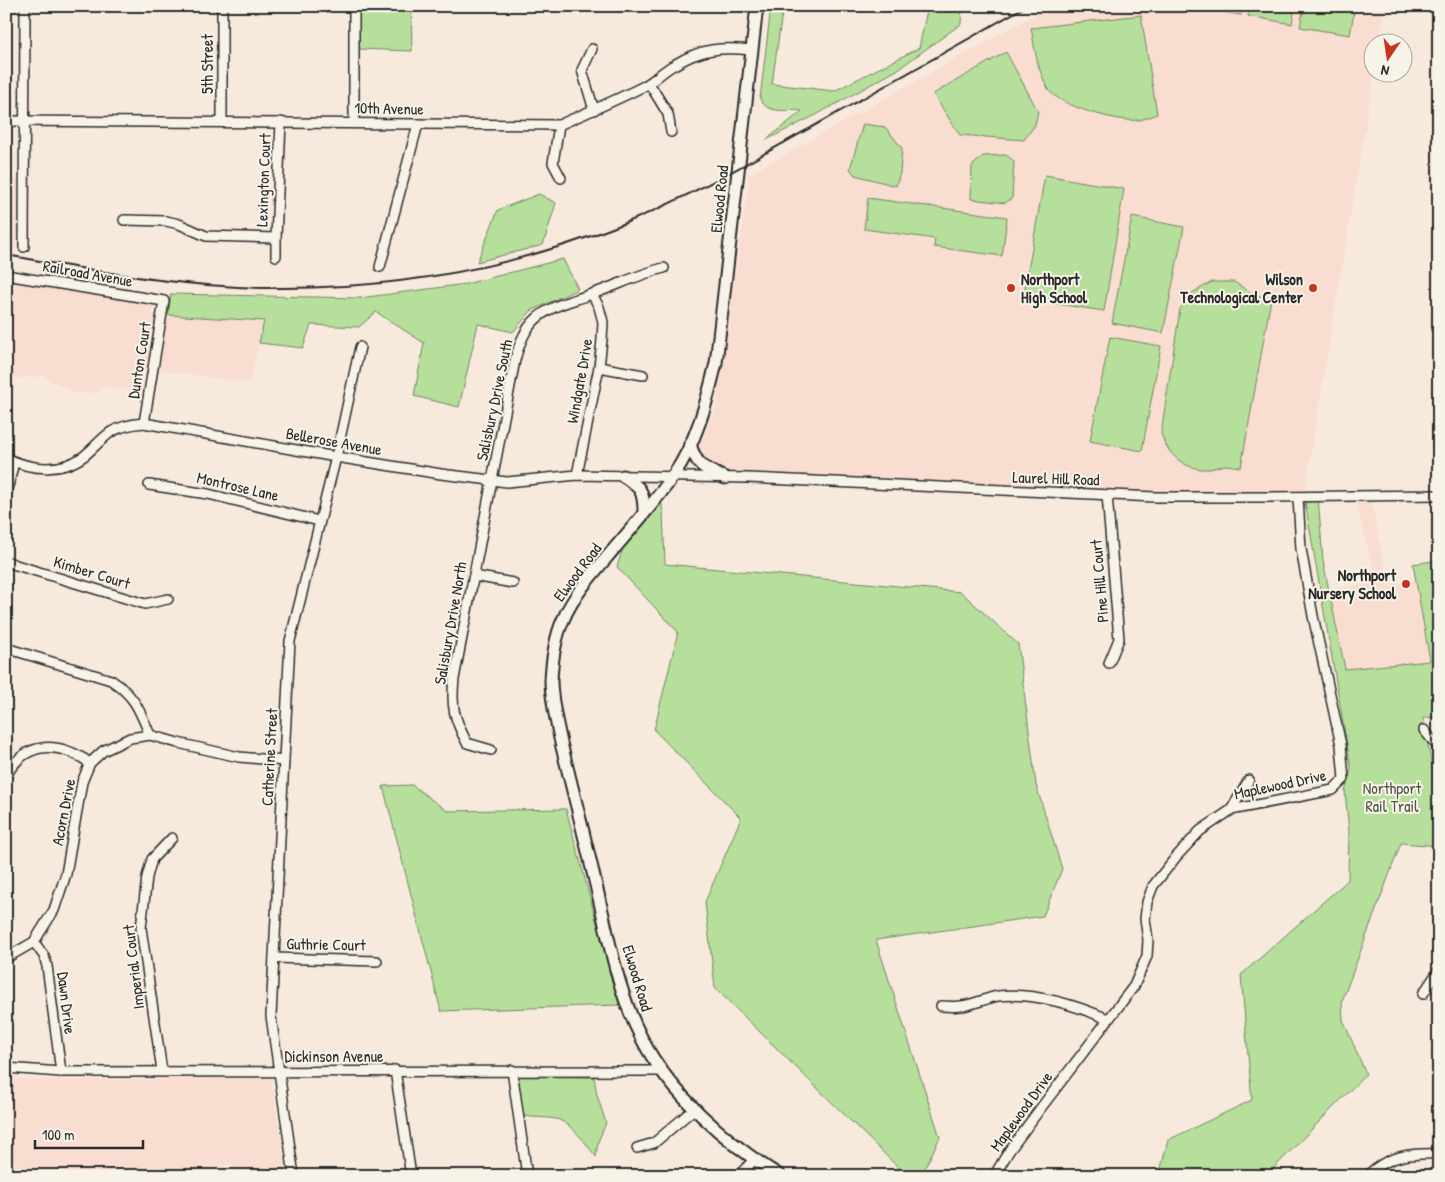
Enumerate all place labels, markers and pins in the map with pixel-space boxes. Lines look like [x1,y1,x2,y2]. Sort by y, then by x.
place label: Northport High School [1021,268,1088,309]
place label: Wilson Technological Center [1179,268,1304,309]
marker: Northport High School [1005,282,1017,294]
marker: Wilson Technological Center [1307,282,1319,294]
place label: Northport Nursery School [1308,564,1397,605]
marker: Northport Nursery School [1400,578,1412,590]

